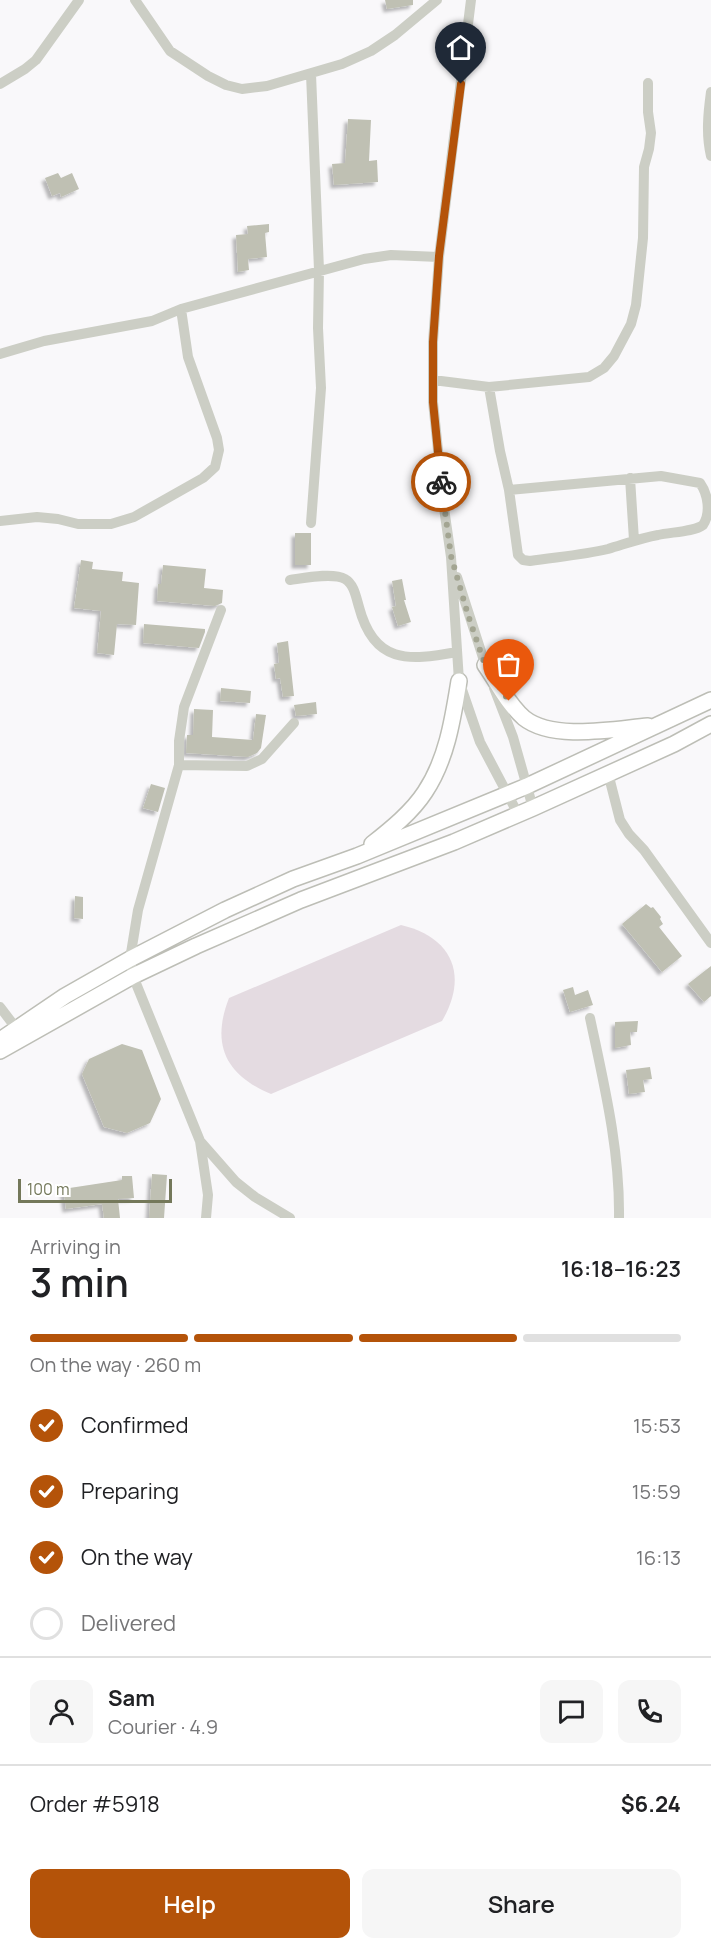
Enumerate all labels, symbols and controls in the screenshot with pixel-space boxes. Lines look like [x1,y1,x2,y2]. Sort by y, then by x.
pin [435,22,486,84]
icon: home [444,31,477,64]
courier [411,452,471,512]
icon: bike [425,466,458,499]
pin [483,639,534,701]
icon: bag [492,648,525,681]
scale bar [18,1176,172,1204]
text: 100 m [27,1178,70,1200]
text: Arriving in [30,1233,121,1260]
text: 16:18–16:23 [561,1254,681,1284]
text: 3 min [30,1255,129,1309]
text: On the way · 260 m [30,1351,201,1378]
icon: check [30,1409,63,1442]
text: Confirmed [81,1410,189,1440]
text: 15:53 [633,1412,681,1439]
icon: check [30,1475,63,1508]
text: Preparing [81,1476,179,1506]
text: 15:59 [632,1478,681,1505]
icon: check [30,1541,63,1574]
text: On the way [81,1542,193,1572]
text: 16:13 [636,1544,681,1571]
text: Delivered [81,1608,176,1638]
button: person [30,1680,93,1743]
button: chat [540,1680,603,1743]
button: phone [618,1680,681,1743]
text: Sam [108,1683,155,1713]
text: Courier · 4.9 [108,1713,218,1740]
text: Order #5918 [30,1789,160,1819]
text: $6.24 [621,1789,681,1819]
button: Help [30,1869,350,1938]
button: Share [362,1869,681,1938]

